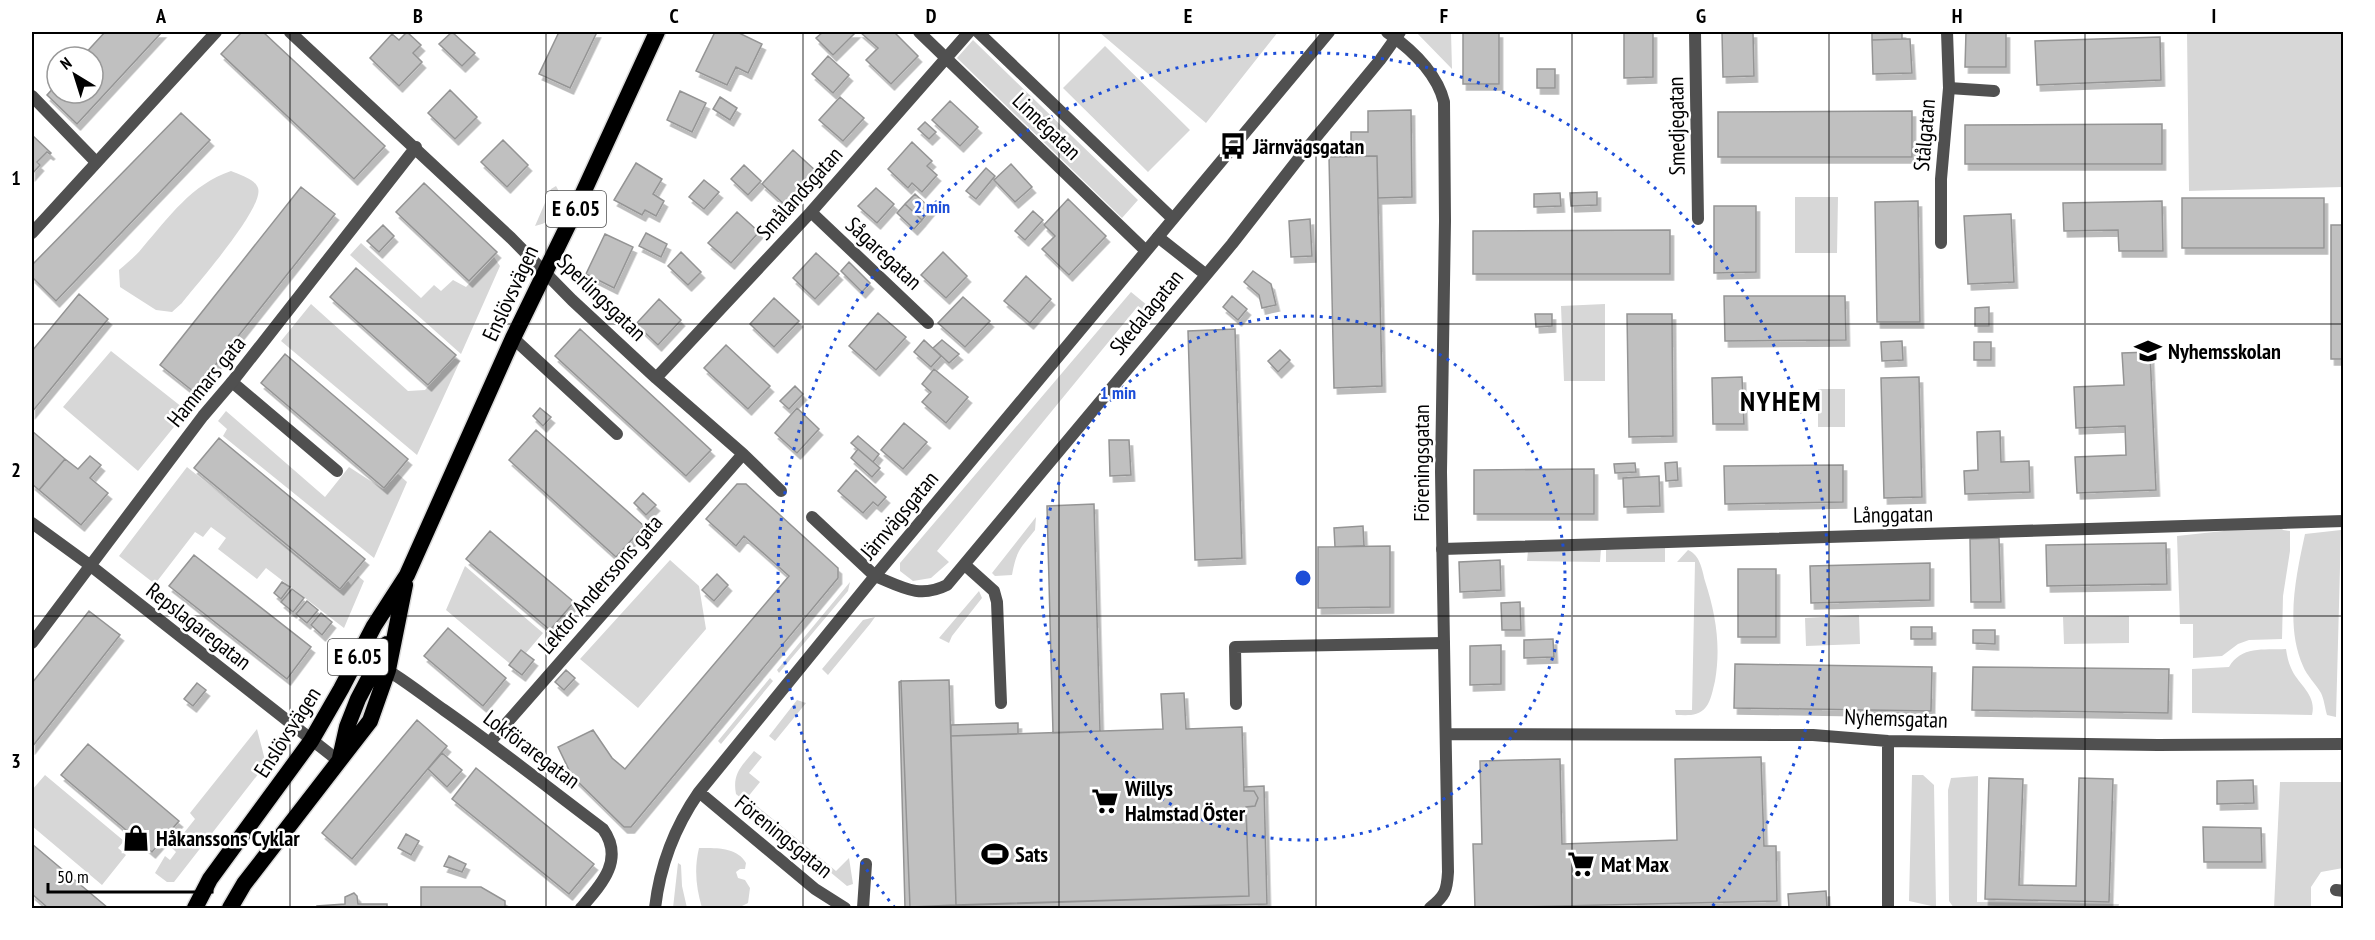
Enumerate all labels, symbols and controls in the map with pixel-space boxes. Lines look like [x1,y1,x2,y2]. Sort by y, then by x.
text: A [155,3,167,29]
text: B [413,3,423,29]
text: C [669,3,679,29]
text: D [926,3,937,29]
text: E [1184,3,1192,29]
text: F [1440,3,1448,29]
text: G [1696,3,1706,29]
text: H [1952,3,1962,29]
text: I [2212,3,2216,29]
north arrow [45,45,105,105]
text: N [56,53,75,74]
street label: Smedjegatan [1661,76,1691,176]
street label: Linnégatan [1007,86,1087,166]
street label: Stålgatan [1907,98,1941,172]
bus stop icon: Järnvägsgatan [1218,131,1248,161]
place label: Järnvägsgatan [1252,132,1364,160]
street label: Smålandsgatan [750,141,848,245]
text: 1 [11,165,21,191]
road number: E 6.05 [546,191,606,227]
text: 2 min [914,195,950,218]
street label: Sågaregatan [840,211,928,295]
street label: Enslövsvägen [476,241,544,345]
street label: Sperlingsgatan [551,248,653,346]
street label: Skedalagatan [1103,264,1189,360]
street label: Hammars gata [161,330,251,432]
school or university icon: Nyhemsskolan [2133,336,2163,366]
place label: Nyhemsskolan [2168,337,2281,365]
text: 1 min [1100,381,1136,404]
district label: NYHEM [1740,382,1822,419]
street label: Föreningsgatan [1407,404,1435,522]
text: 2 [11,457,21,483]
street label: Järnvägsgatan [853,465,944,566]
street label: Långgatan [1853,499,1933,529]
street label: Lektor Anderssons gata [532,509,668,659]
centre of rings [1293,568,1313,588]
street label: Repslagaregatan [141,576,257,676]
road number: E 6.05 [328,639,388,675]
street label: Enslövsvägen [247,681,327,783]
street label: Nyhemsgatan [1844,702,1948,734]
street label: Lokföraregatan [478,704,586,794]
text: 3 [11,748,21,774]
place label: Willys Halmstad Öster [1124,774,1246,827]
supermarket icon: Willys Halmstad Öster [1090,786,1120,816]
street label: Föreningsgatan [730,788,838,884]
shop icon: Håkanssons Cyklar [121,823,151,853]
place label: Håkanssons Cyklar [156,824,300,852]
sports icon: Sats [980,839,1010,869]
place label: Sats [1015,840,1048,868]
supermarket icon: Mat Max [1566,849,1596,879]
place label: Mat Max [1601,850,1669,878]
scale bar [48,856,212,894]
text: 50 m [57,865,89,888]

